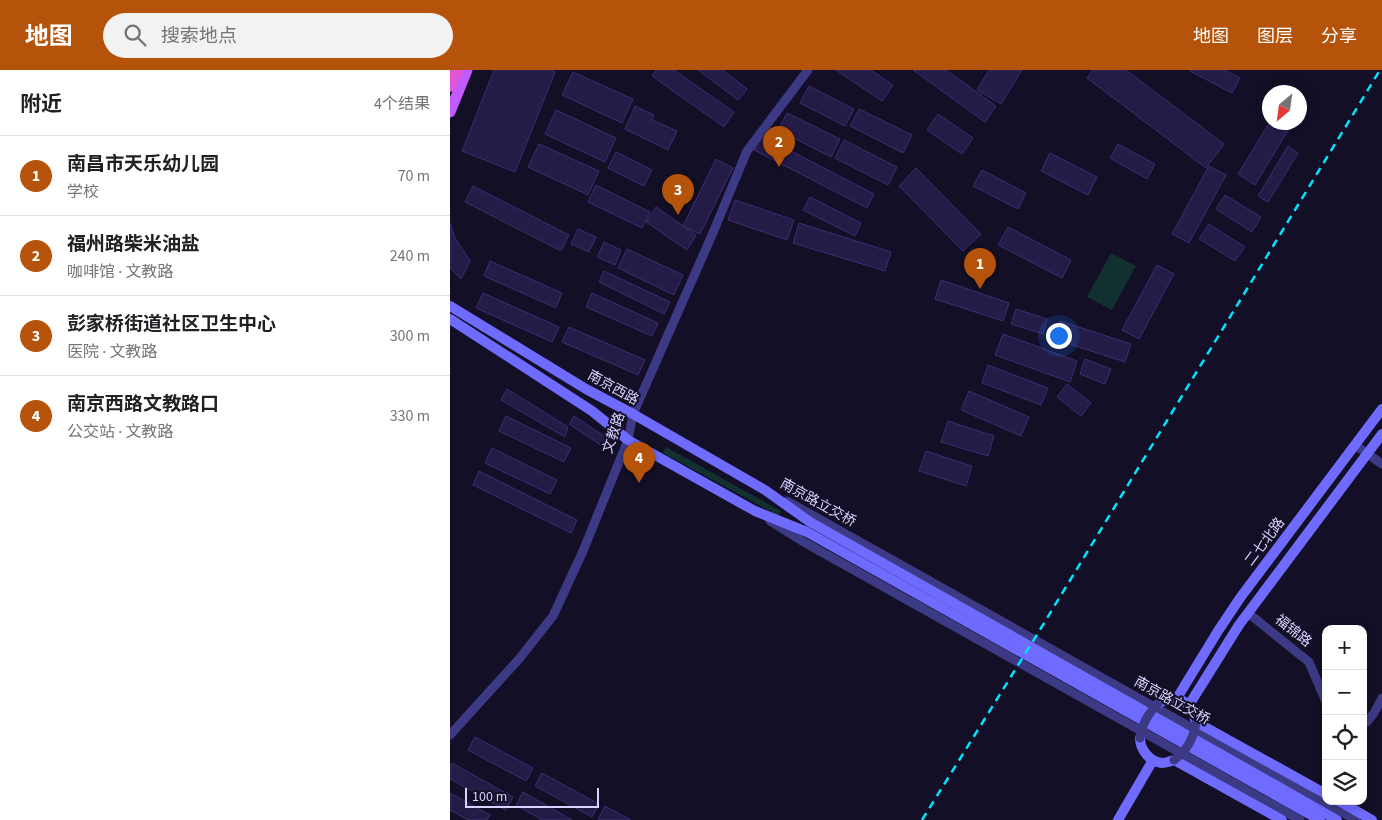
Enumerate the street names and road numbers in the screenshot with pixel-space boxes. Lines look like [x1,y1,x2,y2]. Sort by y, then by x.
street label: 南京西路 [584,366,642,410]
street label: 文教路 [598,410,630,456]
street label: 南京路立交桥 [776,474,860,532]
street label: 二七北路 [1240,514,1290,570]
street label: 福锦路 [1270,610,1316,652]
street label: 南京路立交桥 [1130,672,1214,730]

